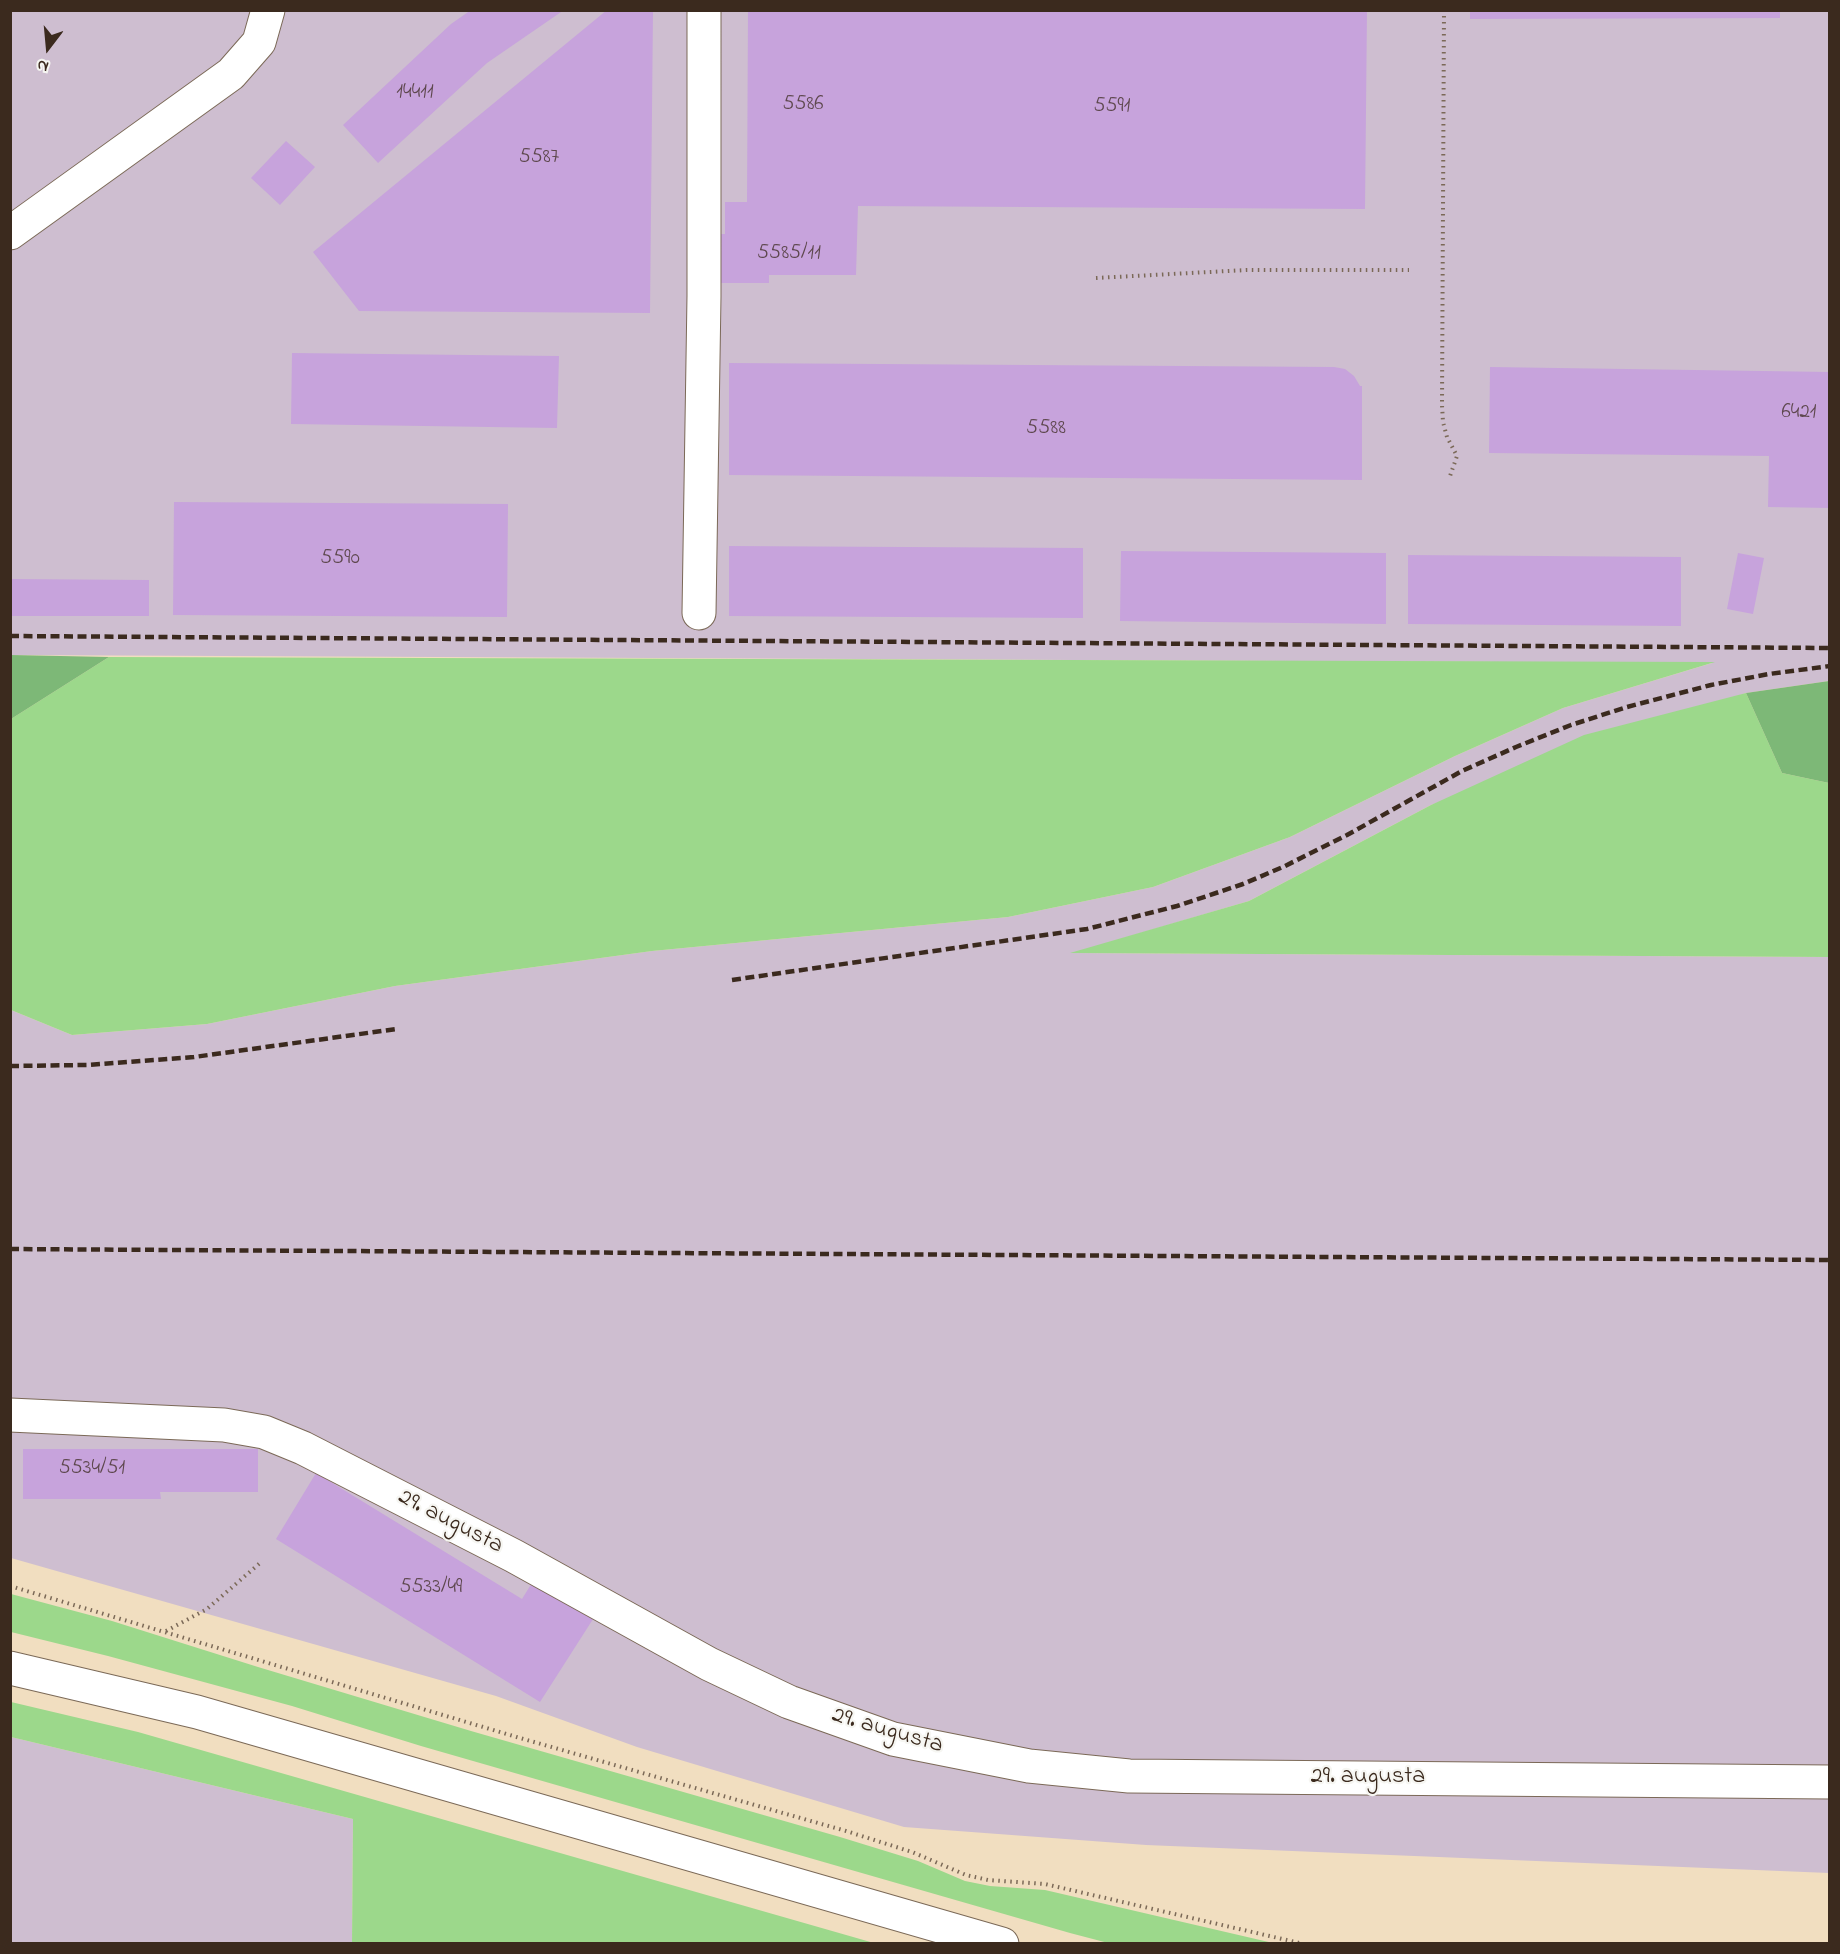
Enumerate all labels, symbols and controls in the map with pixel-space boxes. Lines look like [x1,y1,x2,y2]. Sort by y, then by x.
north arrow [18,18,78,78]
text: N [35,52,52,78]
house number: 14411 [396,81,434,107]
house number: 5586 [782,93,824,119]
house number: 5591 [1093,95,1131,121]
house number: 5587 [519,146,559,172]
house number: 5585/11 [757,242,821,268]
house number: 6421 [1781,401,1817,427]
house number: 5588 [1026,417,1066,443]
house number: 5590 [320,547,360,573]
house number: 5534/51 [59,1457,125,1483]
street label: 29. augusta [393,1484,507,1562]
house number: 5533/49 [400,1576,462,1602]
street label: 29. augusta [828,1702,946,1762]
street label: 29. augusta [1311,1764,1425,1792]

